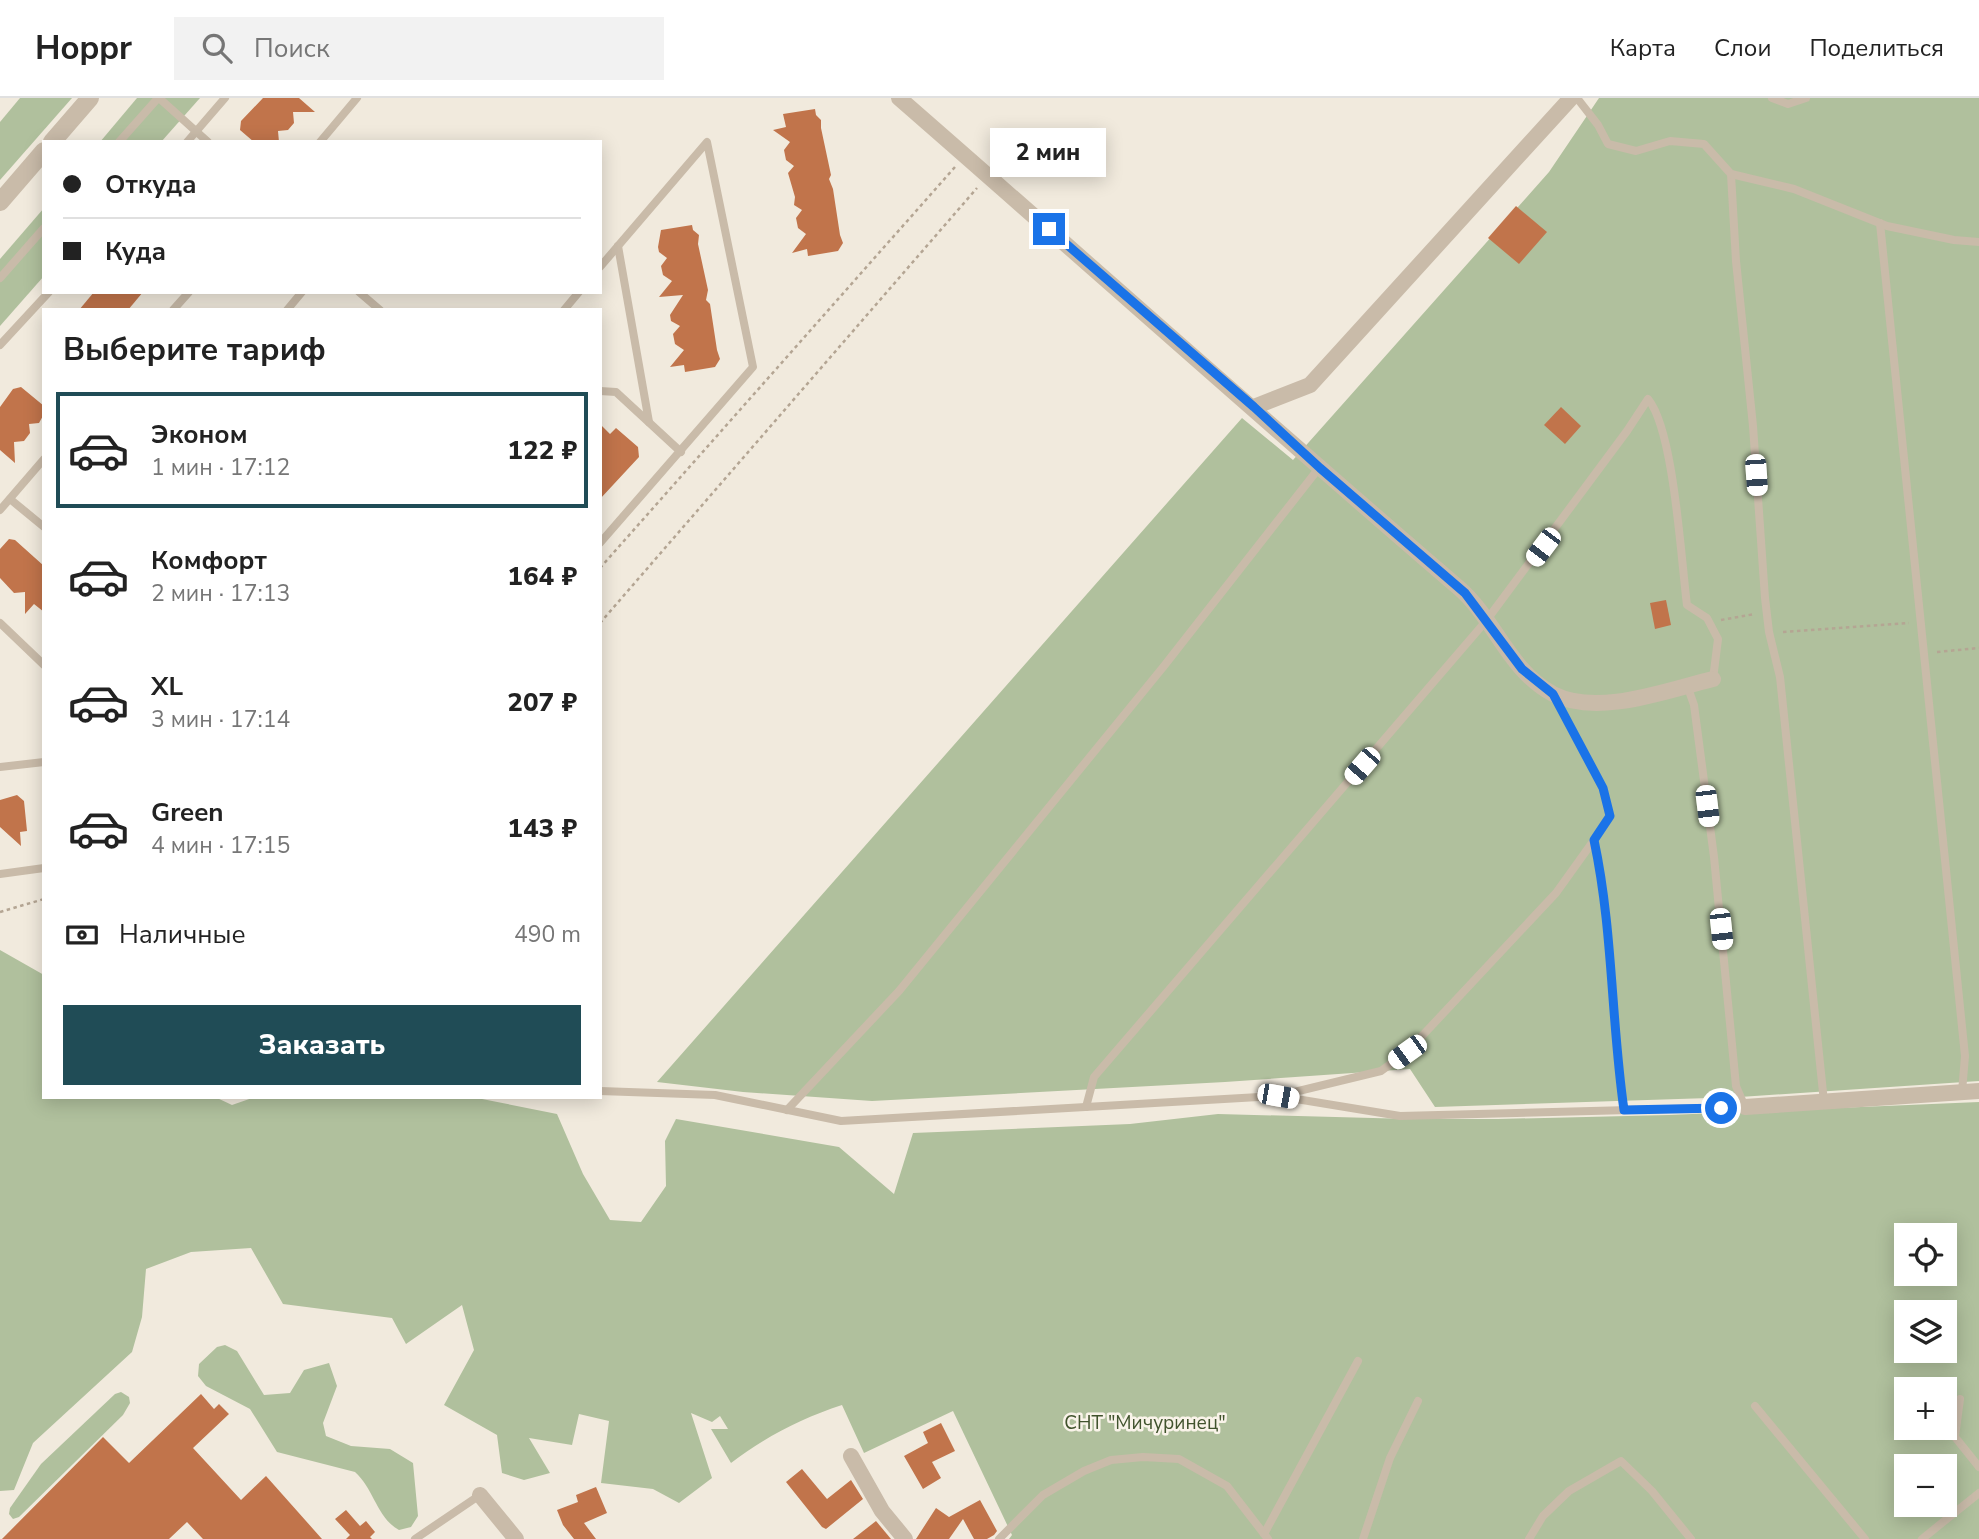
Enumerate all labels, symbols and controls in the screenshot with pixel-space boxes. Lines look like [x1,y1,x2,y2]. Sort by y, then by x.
search box [174,17,664,80]
text: Hoppr [35,26,132,71]
icon: search [198,29,236,67]
text: Поиск [254,31,330,66]
text: Карта [1610,32,1676,64]
text: Слои [1714,32,1771,64]
text: Поделиться [1809,32,1944,64]
callout: 2 мин [991,128,1107,176]
text: 2 мин [1016,137,1080,168]
text: Откуда [105,167,197,202]
route end [1033,213,1065,245]
text: Куда [105,234,166,269]
text: Выберите тариф [63,328,326,371]
text: Эконом [151,417,248,452]
icon: car [67,419,130,482]
text: 122 ₽ [507,433,577,468]
text: 1 мин · 17:12 [151,452,290,483]
car [1745,453,1768,497]
car [1522,524,1565,570]
text: Комфорт [151,543,267,578]
icon: car [67,545,130,608]
text: 164 ₽ [507,559,577,594]
text: 2 мин · 17:13 [151,578,290,609]
text: XL [151,669,183,704]
icon: car [67,671,130,734]
text: 207 ₽ [507,685,577,720]
text: 3 мин · 17:14 [151,704,290,735]
car [1341,743,1384,789]
car [1695,784,1720,828]
text: Green [151,795,224,830]
icon: car [67,797,130,860]
text: 143 ₽ [507,811,577,846]
text: 4 мин · 17:15 [151,830,290,861]
car [1709,907,1734,951]
icon: cash [63,916,101,954]
text: Наличные [119,917,246,952]
text: 490 m [514,919,581,950]
button: Заказать [63,1005,581,1085]
car [1384,1031,1431,1073]
car [1256,1082,1301,1110]
route start [1705,1092,1737,1124]
map controls [1894,1223,1957,1517]
button: locate [1894,1223,1957,1286]
button: layers [1894,1300,1957,1363]
button: + [1894,1377,1957,1440]
park label: СНТ "Мичуринец" [1064,1410,1226,1436]
button: − [1894,1454,1957,1517]

